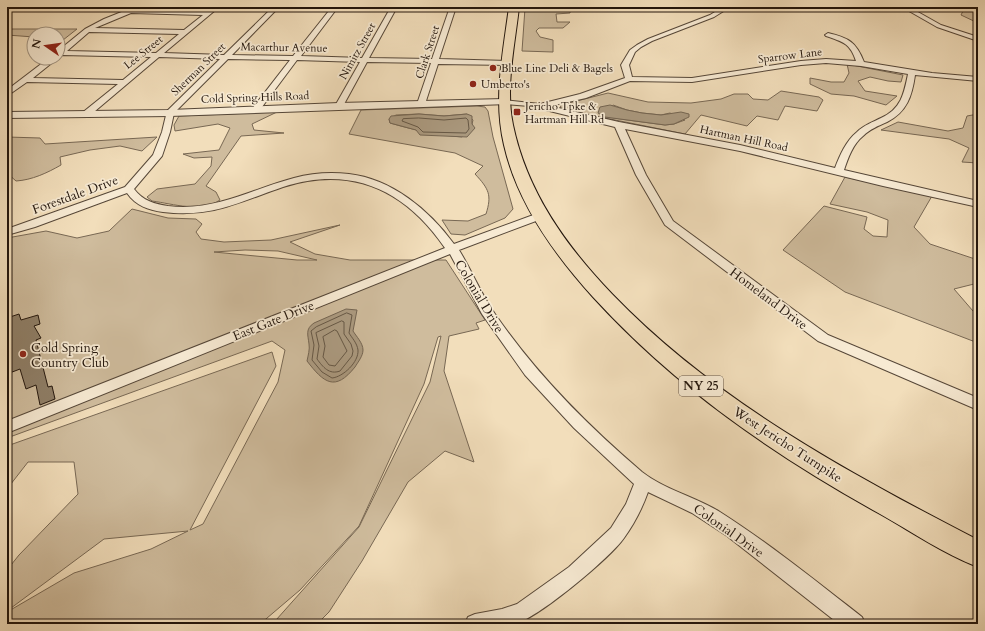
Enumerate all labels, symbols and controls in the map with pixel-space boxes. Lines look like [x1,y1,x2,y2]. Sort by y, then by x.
street label: Nimitz Street [336,20,379,82]
street label: Clark Street [412,23,443,81]
north arrow [26,26,66,66]
street label: Lee Street [121,32,166,73]
text: N [28,37,45,50]
street label: Sherman Street [168,39,229,99]
street label: Macarthur Avenue [240,39,328,56]
street label: Sparrow Lane [757,44,823,67]
place label: Blue Line Deli & Bagels [501,61,613,76]
marker: Blue Line Deli & Bagels [488,63,498,73]
place label: Umberto's [481,77,530,92]
marker: Umberto's [468,79,478,89]
street label: Cold Spring Hills Road [201,88,310,107]
place label: Jericho Tpke & Hartman Hill Rd [523,99,604,127]
marker: Jericho Tpke & Hartman Hill Rd [512,107,522,117]
street label: Hartman Hill Road [698,122,789,155]
street label: Forestdale Drive [30,171,121,219]
street label: Colonial Drive [450,257,508,336]
street label: Homeland Drive [726,264,811,334]
street label: East Gate Drive [230,296,317,345]
place label: Cold Spring Country Club [31,339,109,372]
marker: Cold Spring Country Club [18,349,28,359]
road number: NY 25 [679,376,723,396]
street label: West Jericho Turnpike [729,402,846,487]
street label: Colonial Drive [690,500,767,562]

